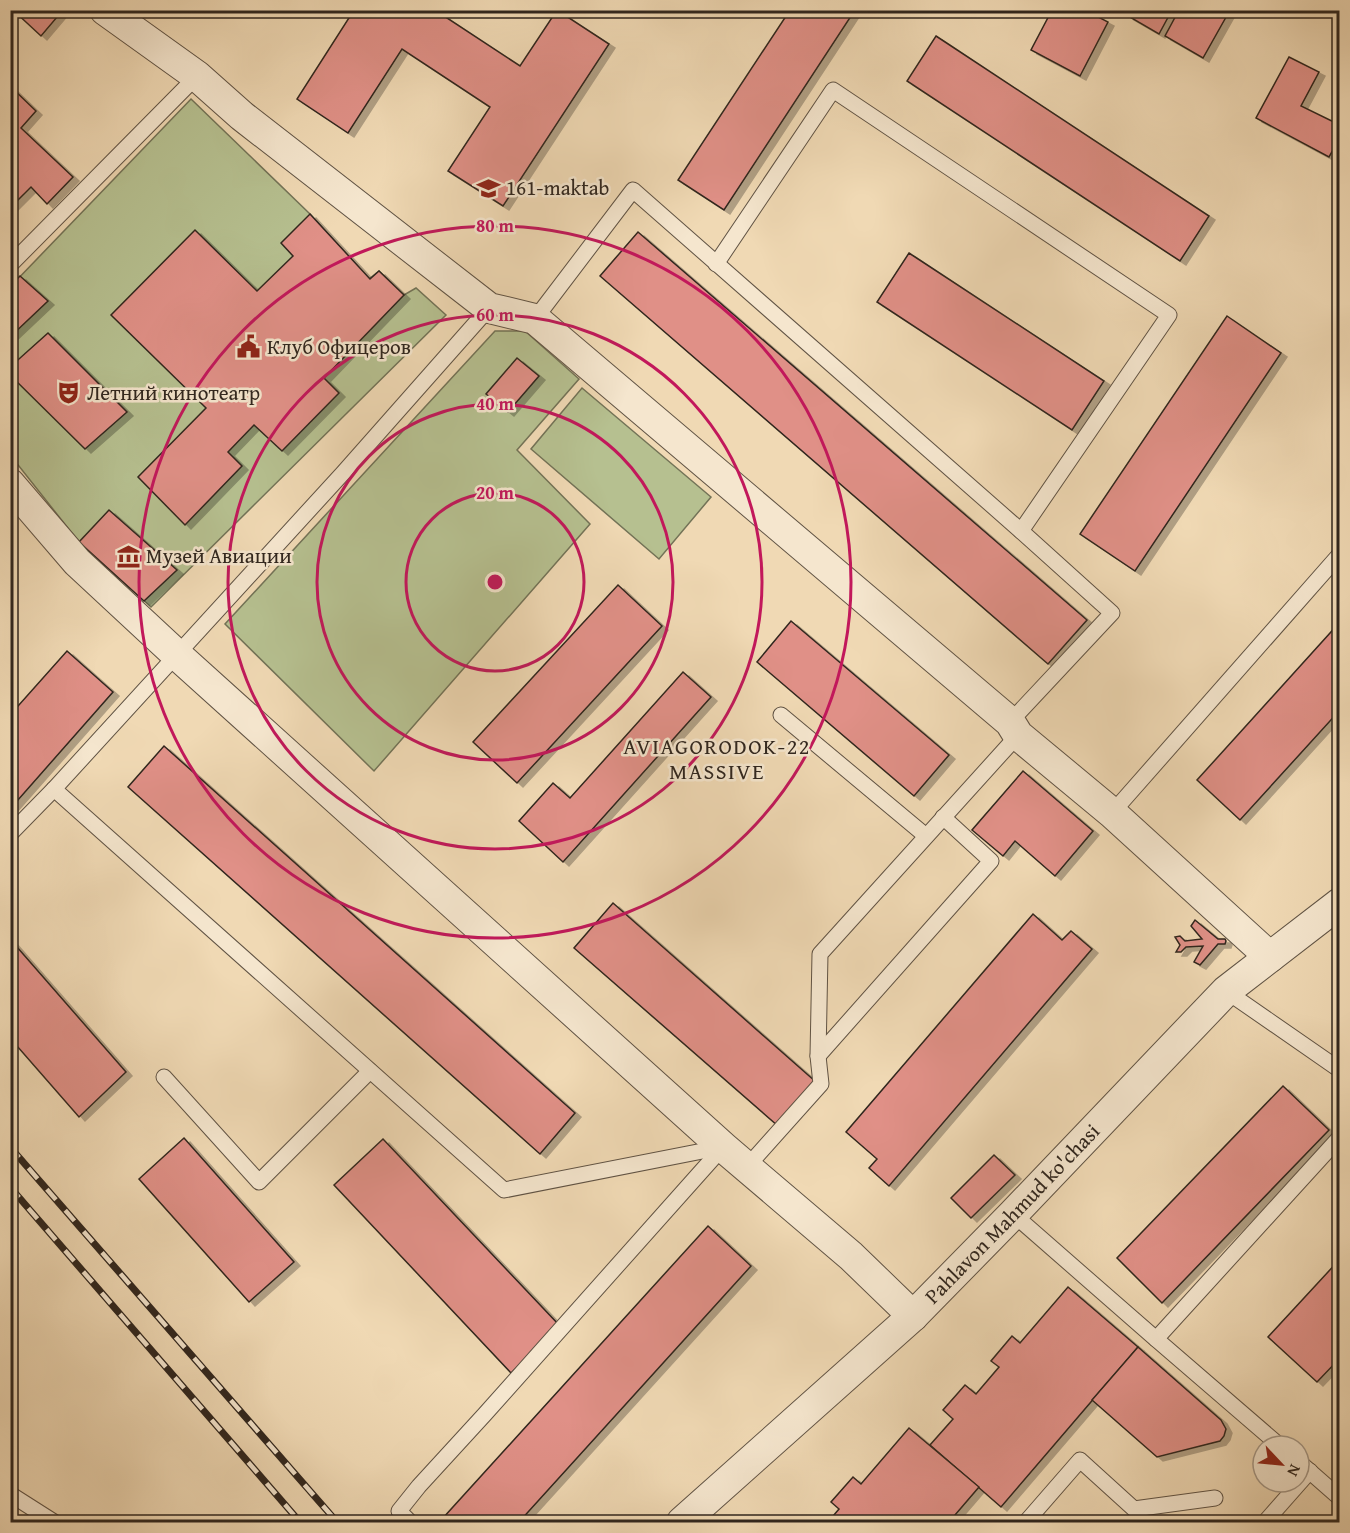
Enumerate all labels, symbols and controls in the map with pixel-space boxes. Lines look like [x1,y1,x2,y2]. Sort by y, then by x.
place label: 161-maktab [506,172,610,203]
school or university icon: 161-maktab [475,175,501,201]
text: 80 m [476,212,515,239]
text: 60 m [476,301,515,328]
place label: Клуб Офицеров [267,331,411,362]
public building icon: Клуб Офицеров [236,334,262,360]
place label: Летний кинотеатр [87,377,260,408]
theatre icon: Летний кинотеатр [56,380,82,406]
text: 40 m [476,390,515,417]
text: 20 m [476,479,515,506]
place label: Музей Авиации [146,540,292,571]
museum icon: Музей Авиации [115,543,141,569]
centre of rings [485,572,505,592]
district label: AVIAGORODOK-22 MASSIVE [623,730,811,787]
street label: Pahlavon Mahmud ko'chasi [917,1116,1107,1311]
north arrow [1251,1434,1311,1494]
text: N [1281,1461,1308,1481]

